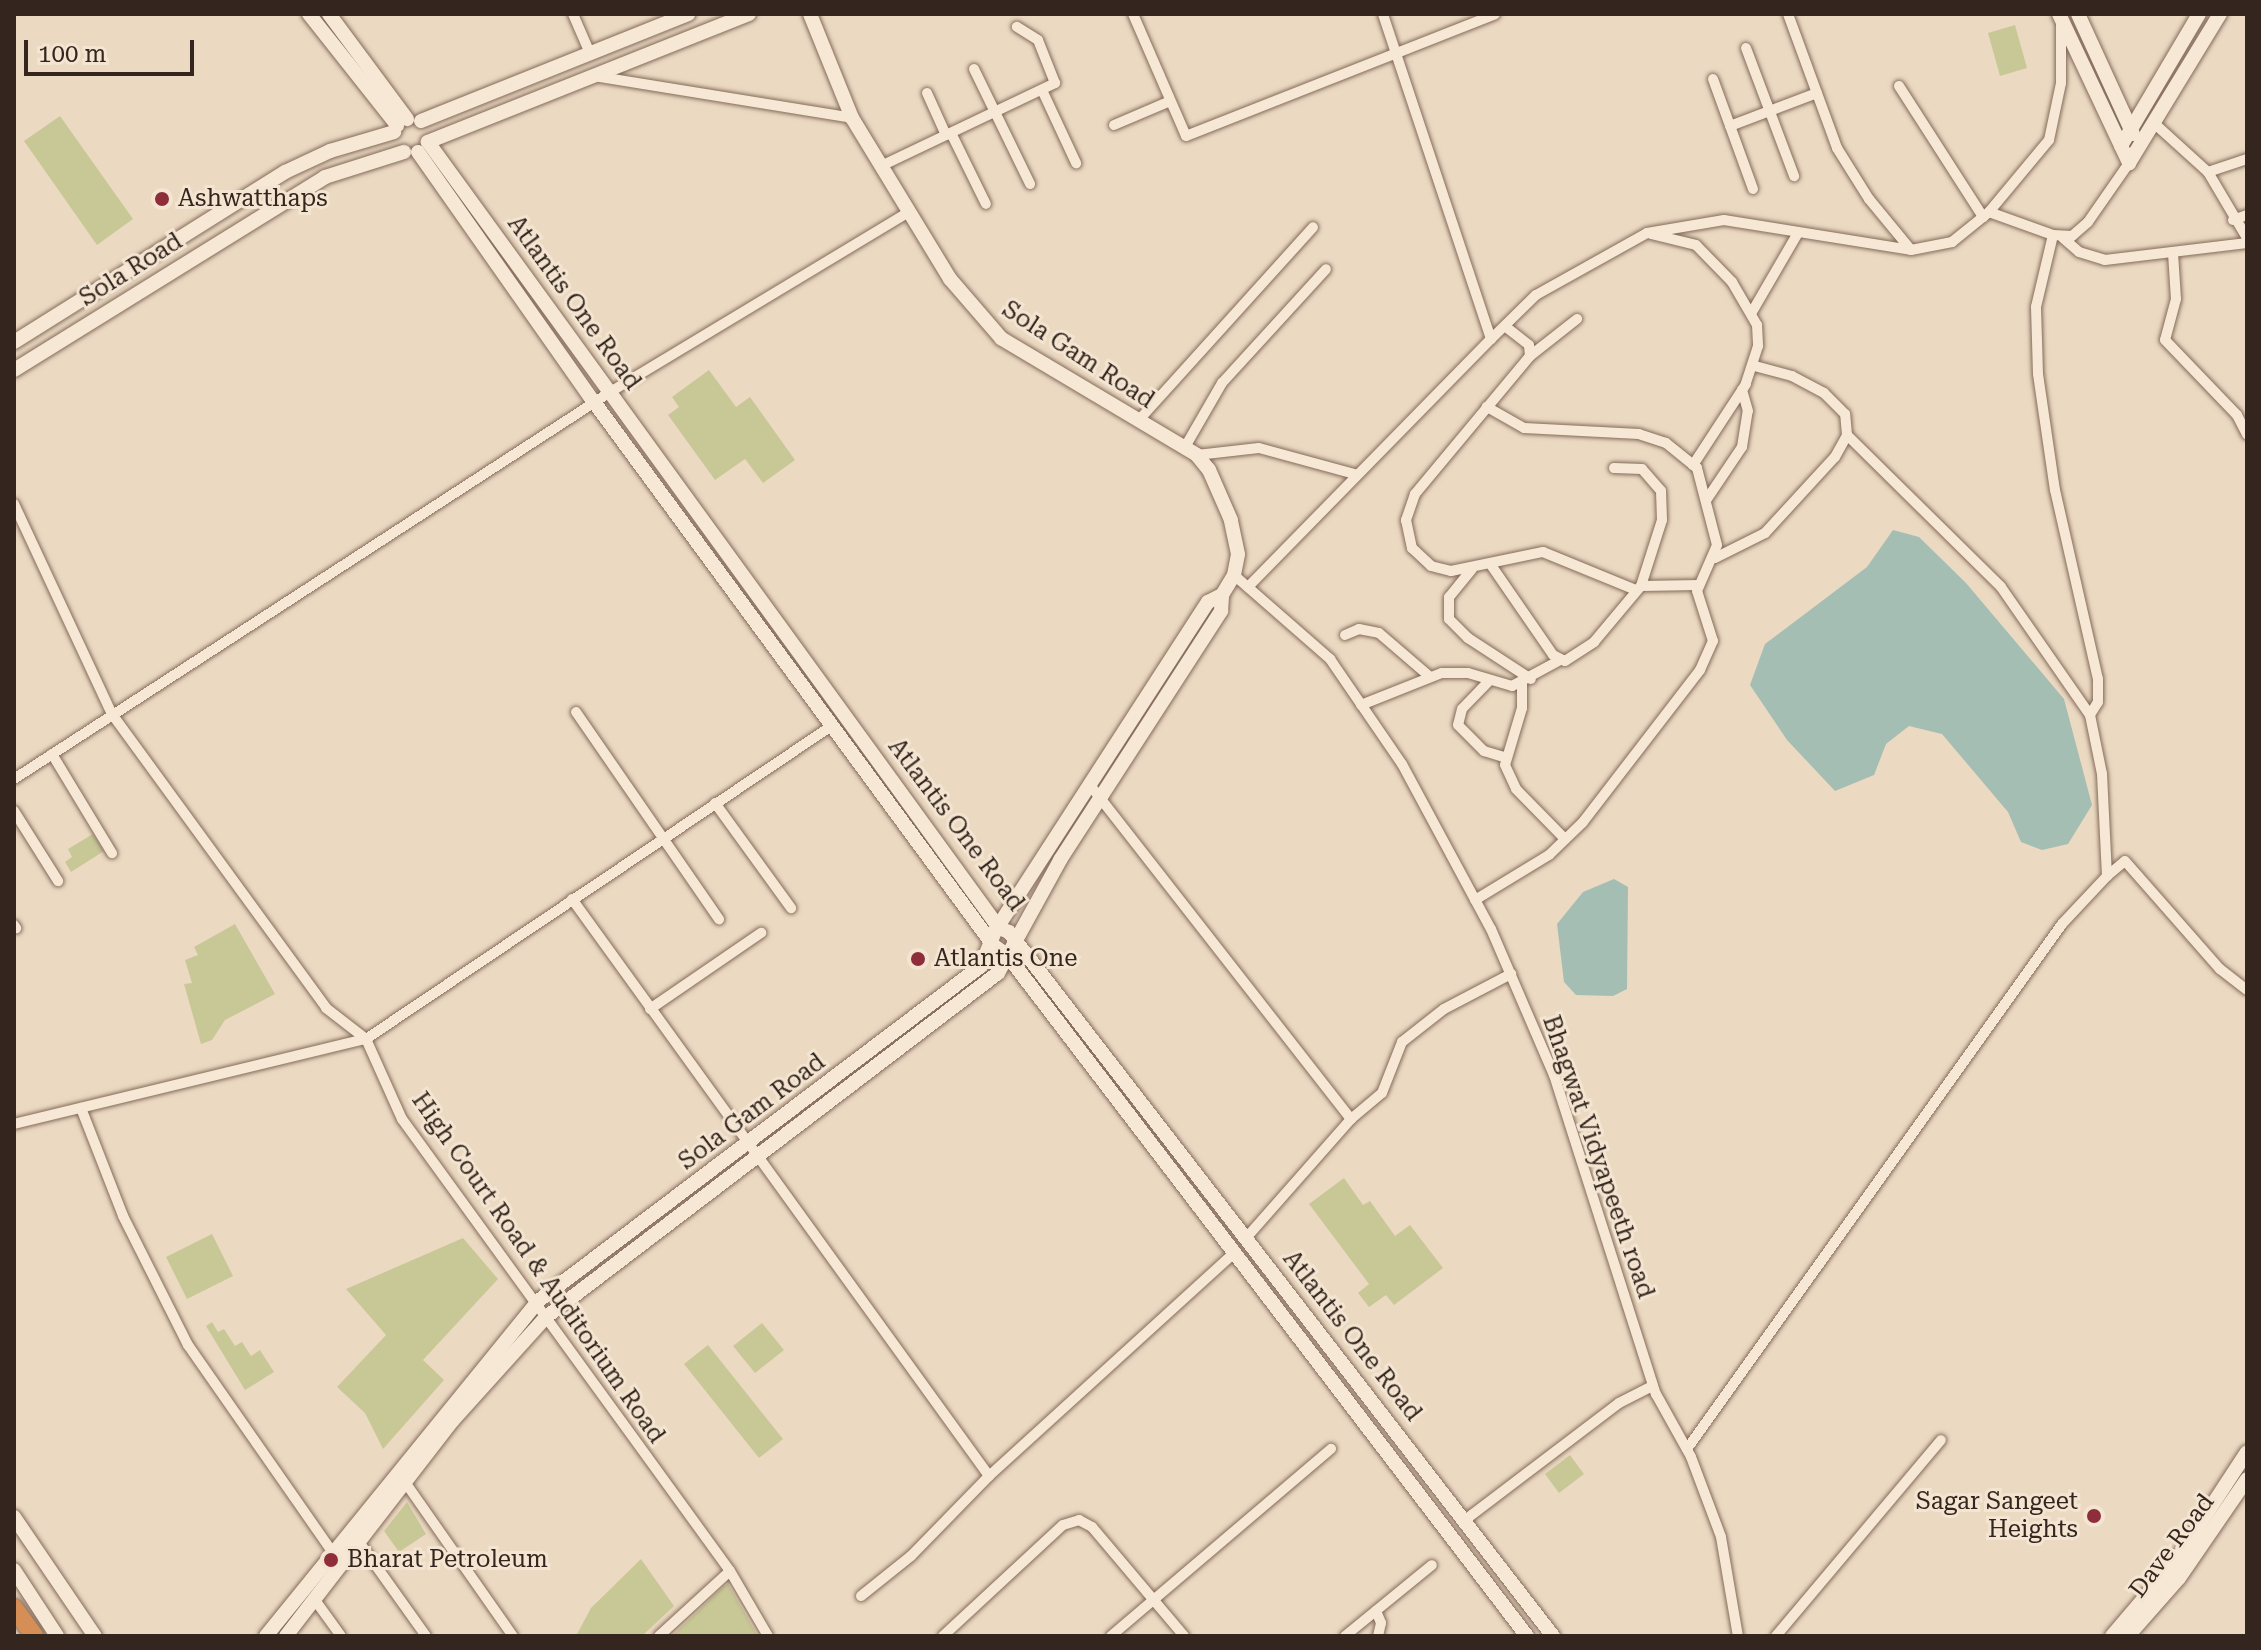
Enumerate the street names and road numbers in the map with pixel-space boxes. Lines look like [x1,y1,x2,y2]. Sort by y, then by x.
street label: Atlantis One Road [501,210,647,396]
street label: Sola Road [74,227,188,313]
street label: Sola Gam Road [997,295,1159,415]
street label: Atlantis One Road [882,733,1030,917]
street label: Bhagwat Vidyapeeth road [1536,1012,1660,1302]
street label: Sola Gam Road [673,1048,831,1176]
street label: High Court Road & Auditorium Road [405,1087,671,1449]
street label: Atlantis One Road [1277,1245,1427,1427]
street label: Dave Road [2124,1488,2220,1604]

